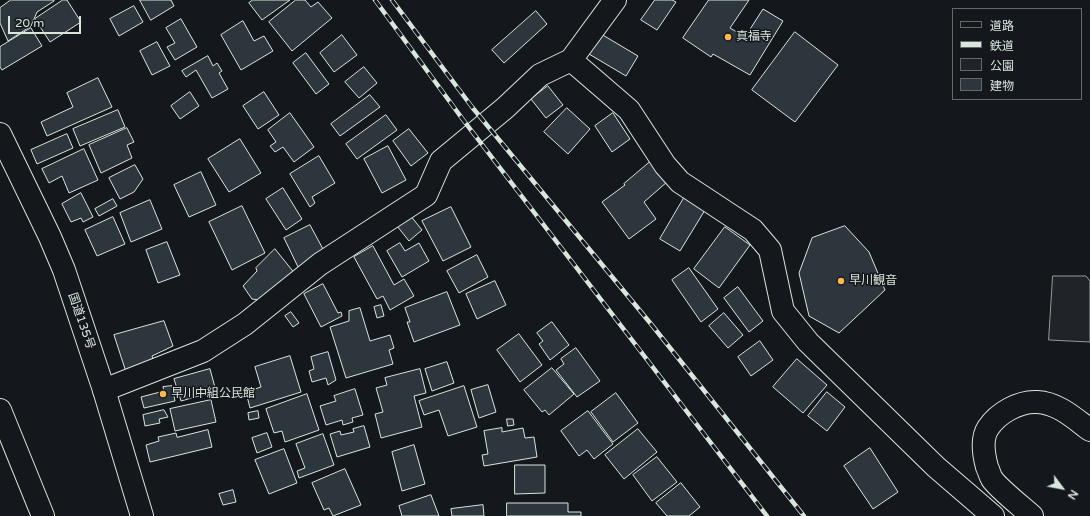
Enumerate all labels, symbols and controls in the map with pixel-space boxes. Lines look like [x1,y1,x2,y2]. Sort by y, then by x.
scale bar [10,8,83,34]
legend [952,8,1082,100]
text: 20 m [15,16,44,30]
text: 道路 [990,19,1014,33]
place label: 真福寺 [736,30,772,44]
marker: 真福寺 [723,32,733,42]
text: 鉄道 [990,39,1014,53]
text: 公園 [990,59,1014,73]
text: 建物 [990,79,1014,93]
place label: 早川観音 [849,274,897,288]
marker: 早川観音 [836,276,846,286]
street label: 国道135号 [65,291,97,351]
place label: 早川中組公民館 [171,387,255,401]
marker: 早川中組公民館 [158,389,168,399]
north arrow [1042,468,1082,508]
text: N [1065,487,1080,502]

